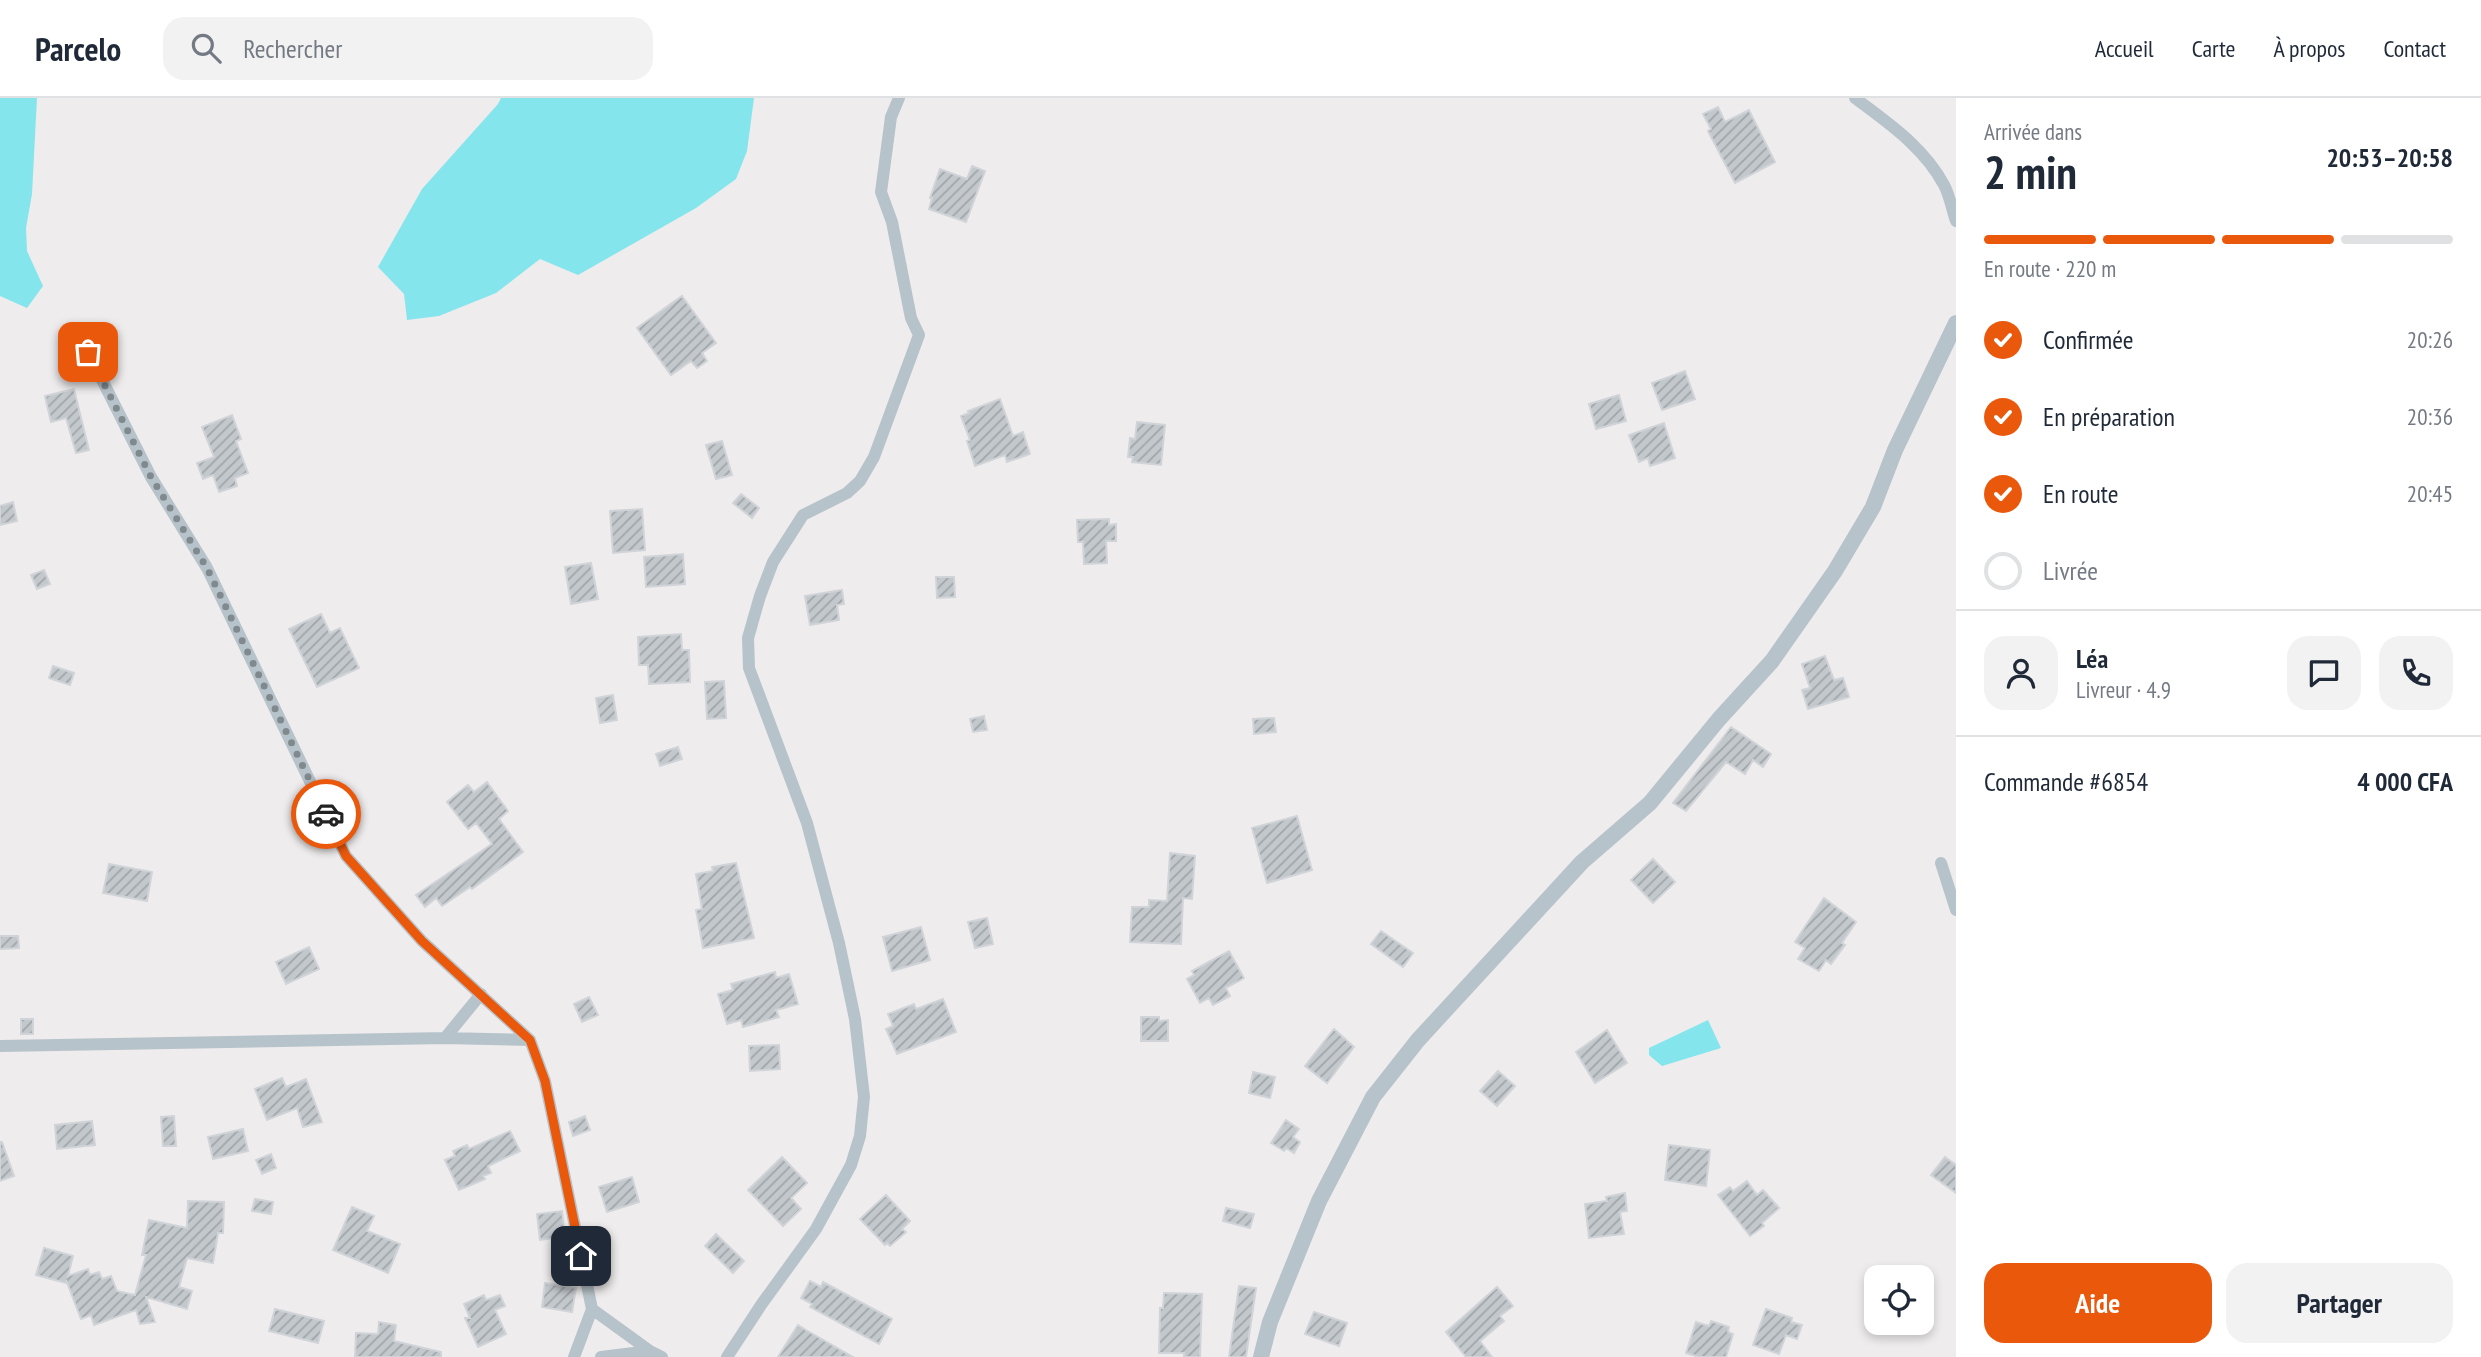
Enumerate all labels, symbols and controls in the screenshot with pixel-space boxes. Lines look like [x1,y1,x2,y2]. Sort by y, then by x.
search box [163,17,653,80]
text: Parcelo [35,27,121,70]
icon: search [187,29,225,67]
text: Rechercher [243,32,342,65]
text: Accueil [2095,33,2154,64]
text: Carte [2192,33,2235,64]
text: À propos [2273,33,2345,64]
text: Contact [2383,33,2446,64]
text: Arrivée dans [1984,117,2082,146]
text: 20:53–20:58 [2326,141,2453,174]
text: 2 min [1984,142,2077,202]
text: En route · 220 m [1984,254,2116,283]
icon: check [1984,321,2022,359]
pin [58,322,118,382]
text: Confirmée [2043,323,2134,356]
text: 20:26 [2407,325,2453,354]
icon: bag [69,333,107,371]
icon: check [1984,398,2022,436]
text: En préparation [2043,400,2175,433]
text: 20:36 [2407,402,2453,431]
icon: check [1984,475,2022,513]
text: En route [2043,477,2118,510]
text: 20:45 [2407,479,2453,508]
text: Livrée [2043,554,2098,587]
button: person [1984,636,2058,710]
button: chat [2287,636,2361,710]
button: phone [2379,636,2453,710]
text: Léa [2076,642,2108,675]
text: Livreur · 4.9 [2076,675,2171,704]
text: Commande #6854 [1984,765,2148,798]
text: 4 000 CFA [2357,765,2453,798]
courier [291,779,361,849]
icon: car [307,795,345,833]
pin [551,1226,611,1286]
icon: home [562,1237,600,1275]
button: Aide [1984,1263,2212,1343]
button: Partager [2226,1263,2453,1343]
map controls [1864,1265,1934,1335]
button: locate [1864,1265,1934,1335]

